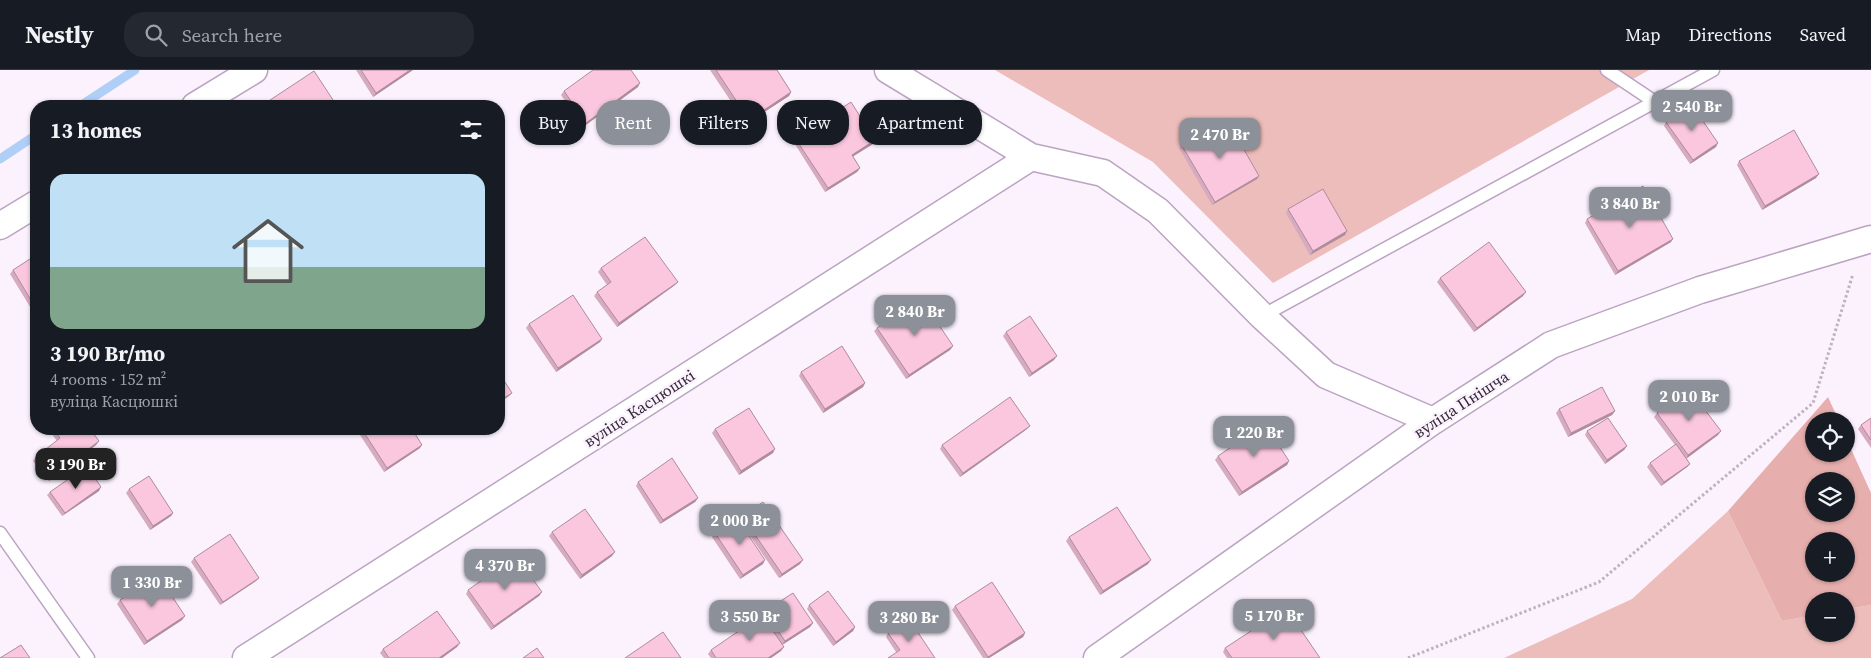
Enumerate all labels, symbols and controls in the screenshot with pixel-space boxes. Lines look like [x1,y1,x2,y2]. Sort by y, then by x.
search box [124,12,474,57]
text: Nestly [25,18,94,51]
icon: search [142,21,170,49]
text: Search here [182,22,282,48]
text: Map [1625,22,1661,47]
text: Directions [1689,22,1772,47]
text: Saved [1800,22,1846,47]
pin: 2 540 Br [1640,90,1744,132]
text: 2 540 Br [1662,95,1722,117]
chip: Buy [520,100,586,145]
chip: Rent [596,100,670,145]
chip: Filters [680,100,767,145]
chip: New [777,100,849,145]
chip: Apartment [859,100,982,145]
text: 13 homes [50,116,142,145]
icon: filters [457,116,485,144]
pin: 2 470 Br [1168,118,1272,160]
text: 2 470 Br [1190,123,1250,145]
pin: 3 840 Br [1578,186,1682,229]
text: 3 840 Br [1600,192,1660,214]
icon: home [223,206,313,296]
pin: 2 840 Br [863,294,967,337]
text: 2 840 Br [885,300,945,322]
text: 3 190 Br/mo [50,339,165,368]
street label: вуліца Касцюшкі [579,364,699,452]
street label: вуліца Пнішча [1409,365,1514,443]
text: 4 rooms · 152 m² [50,368,166,390]
pin: 2 010 Br [1637,380,1741,422]
text: 2 010 Br [1659,385,1719,407]
text: вуліца Касцюшкі [50,390,178,412]
map controls [1805,412,1855,642]
button: locate [1805,412,1855,462]
pin: 1 220 Br [1202,416,1306,458]
text: 1 220 Br [1224,421,1284,443]
pin: 3 190 Br [24,448,128,490]
text: 3 190 Br [46,453,106,475]
button: layers [1805,472,1855,522]
pin: 2 000 Br [688,504,792,546]
text: 2 000 Br [710,509,770,531]
button: + [1805,532,1855,582]
pin: 4 370 Br [453,548,557,591]
text: 4 370 Br [475,554,535,576]
pin: 1 330 Br [100,566,204,608]
text: 1 330 Br [122,571,182,593]
button: − [1805,592,1855,642]
pin: 5 170 Br [1222,598,1326,641]
pin: 3 550 Br [698,600,802,642]
pin: 3 280 Br [857,600,961,643]
text: 5 170 Br [1244,604,1304,626]
text: 3 550 Br [720,605,780,627]
text: 3 280 Br [879,606,939,628]

